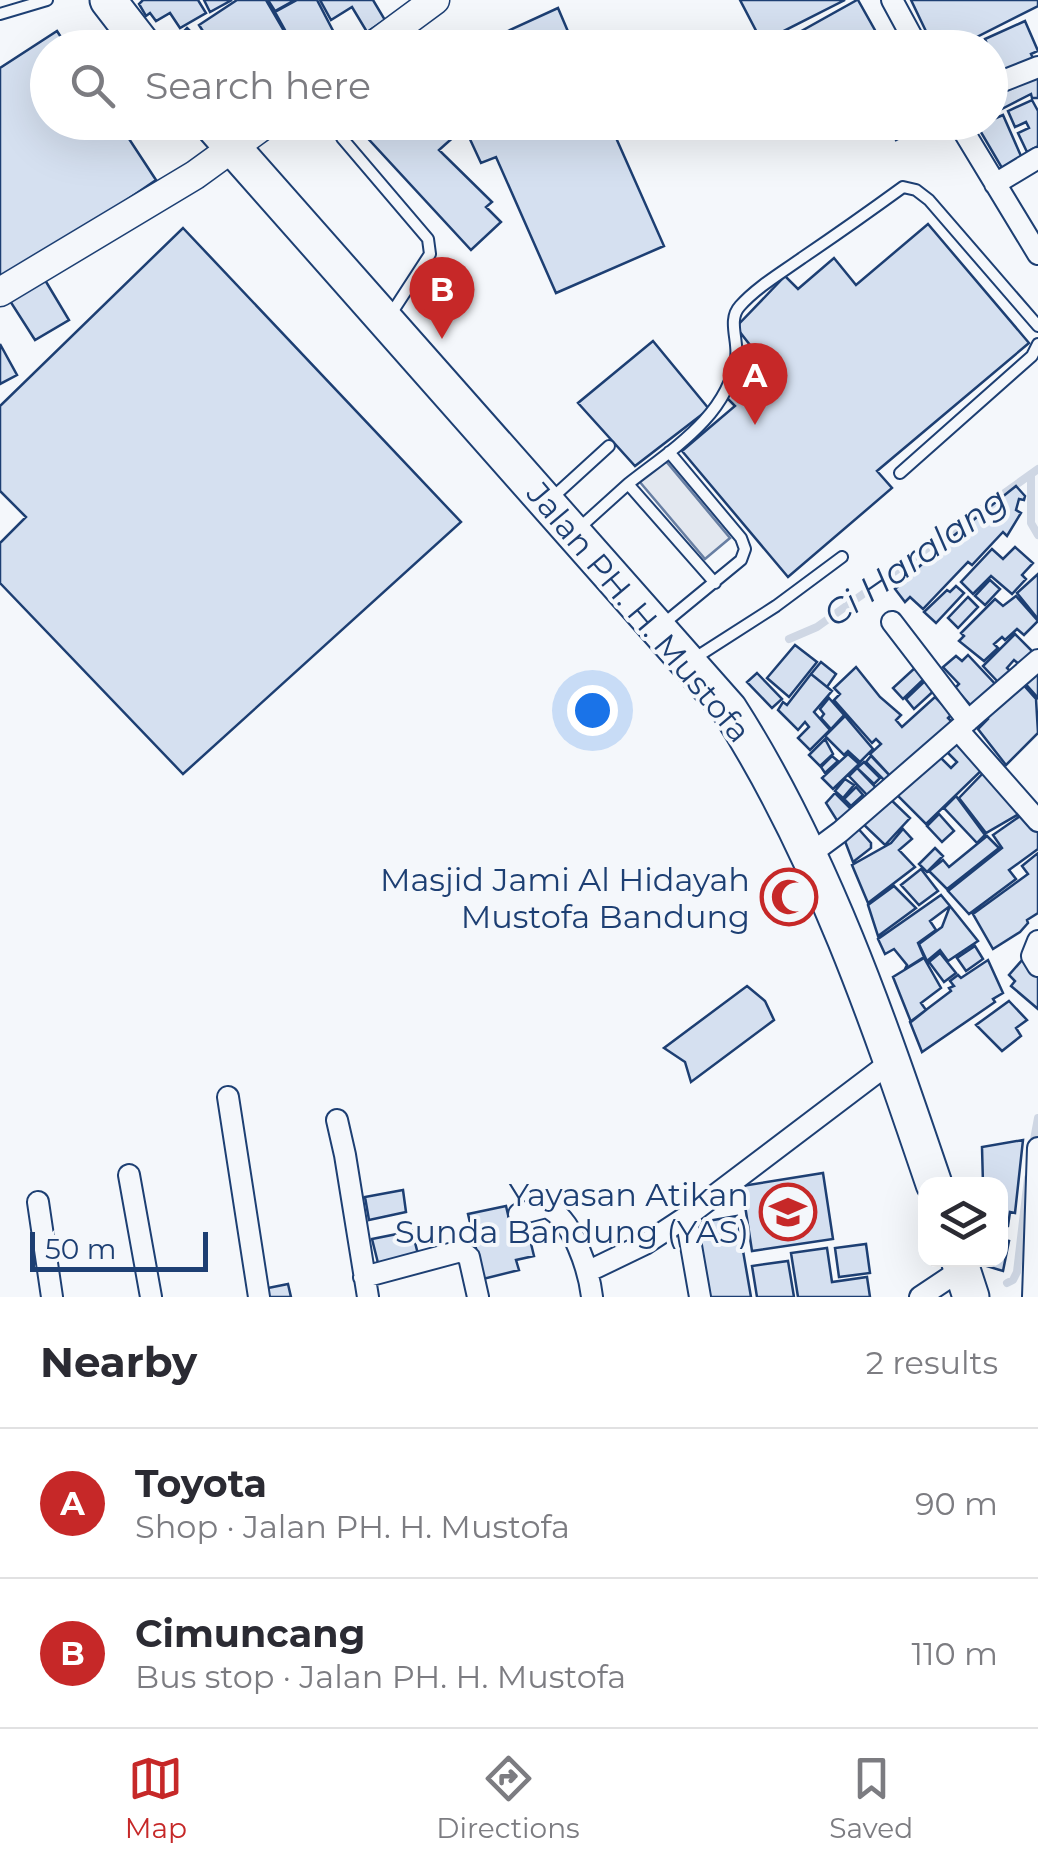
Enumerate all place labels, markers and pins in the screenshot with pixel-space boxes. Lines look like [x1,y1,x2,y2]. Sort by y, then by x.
pin: B [410,256,474,339]
pin: A [722,342,788,425]
place label: Masjid Jami Al Hidayah Mustofa Bandung [380,860,750,936]
mosque icon: Masjid Jami Al Hidayah Mustofa Bandung [759,867,819,927]
place label: Yayasan Atikan Sunda Bandung (YAS) [395,1175,749,1251]
school or university icon: Yayasan Atikan Sunda Bandung (YAS) [758,1182,818,1242]

